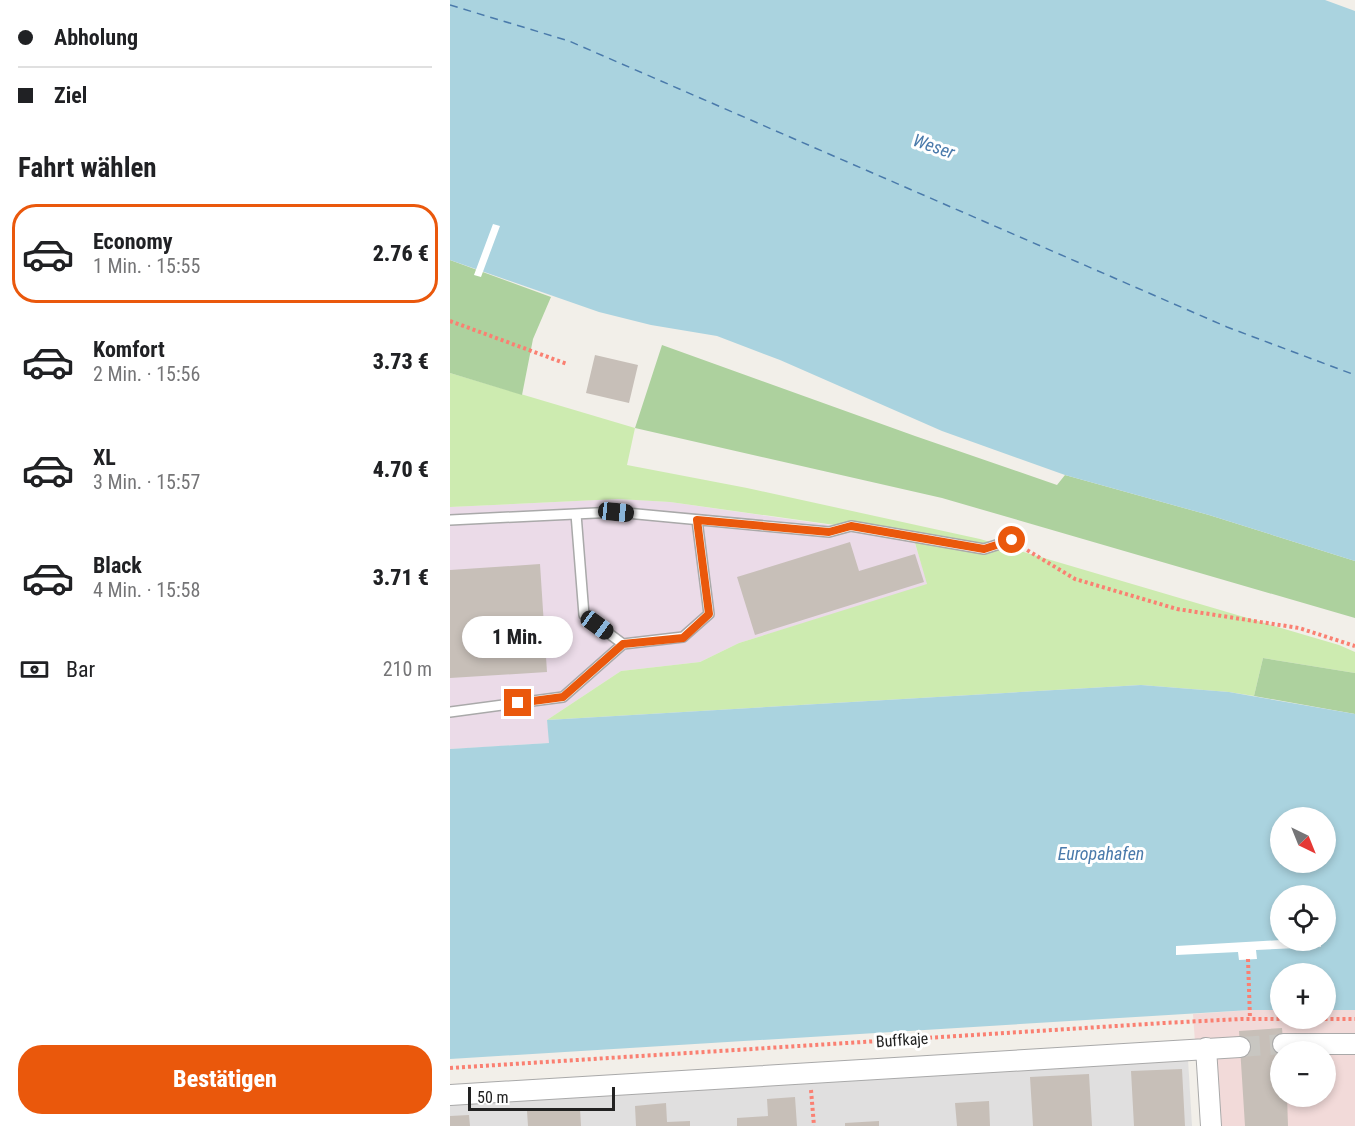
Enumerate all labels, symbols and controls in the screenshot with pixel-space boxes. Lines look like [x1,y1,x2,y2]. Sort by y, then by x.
text: Abholung [54,25,138,50]
text: Ziel [54,83,87,108]
water label: Weser [910,129,958,163]
text: Fahrt wählen [18,152,157,184]
icon: car [21,227,75,281]
text: Economy [93,229,173,254]
text: 2.76 € [373,241,429,266]
text: 1 Min. · 15:55 [93,254,200,278]
icon: car [21,335,75,389]
text: Komfort [93,337,165,362]
text: 3.73 € [373,349,429,374]
text: 2 Min. · 15:56 [93,362,200,386]
icon: car [21,443,75,497]
text: XL [93,445,116,470]
text: 4.70 € [373,457,429,482]
text: 3 Min. · 15:57 [93,470,200,494]
car [597,501,635,523]
route start [998,526,1025,553]
icon: car [21,551,75,605]
text: Black [93,553,142,578]
text: 3.71 € [373,565,429,590]
text: 4 Min. · 15:58 [93,578,200,602]
car [577,607,617,643]
callout: 1 Min. [463,616,574,658]
text: 1 Min. [492,625,543,649]
icon: cash [18,653,51,686]
text: Bar [66,657,95,682]
text: 210 m [383,657,432,681]
route end [504,689,531,716]
north arrow [1270,807,1336,873]
map controls [1270,807,1336,1107]
water label: Europahafen [1058,843,1144,864]
button: locate [1270,885,1336,951]
button: + [1270,963,1336,1029]
street label: Buffkaje [875,1029,929,1051]
button: − [1270,1041,1336,1107]
button: Bestätigen [18,1045,432,1114]
scale bar [468,1084,615,1112]
text: 50 m [477,1088,509,1107]

